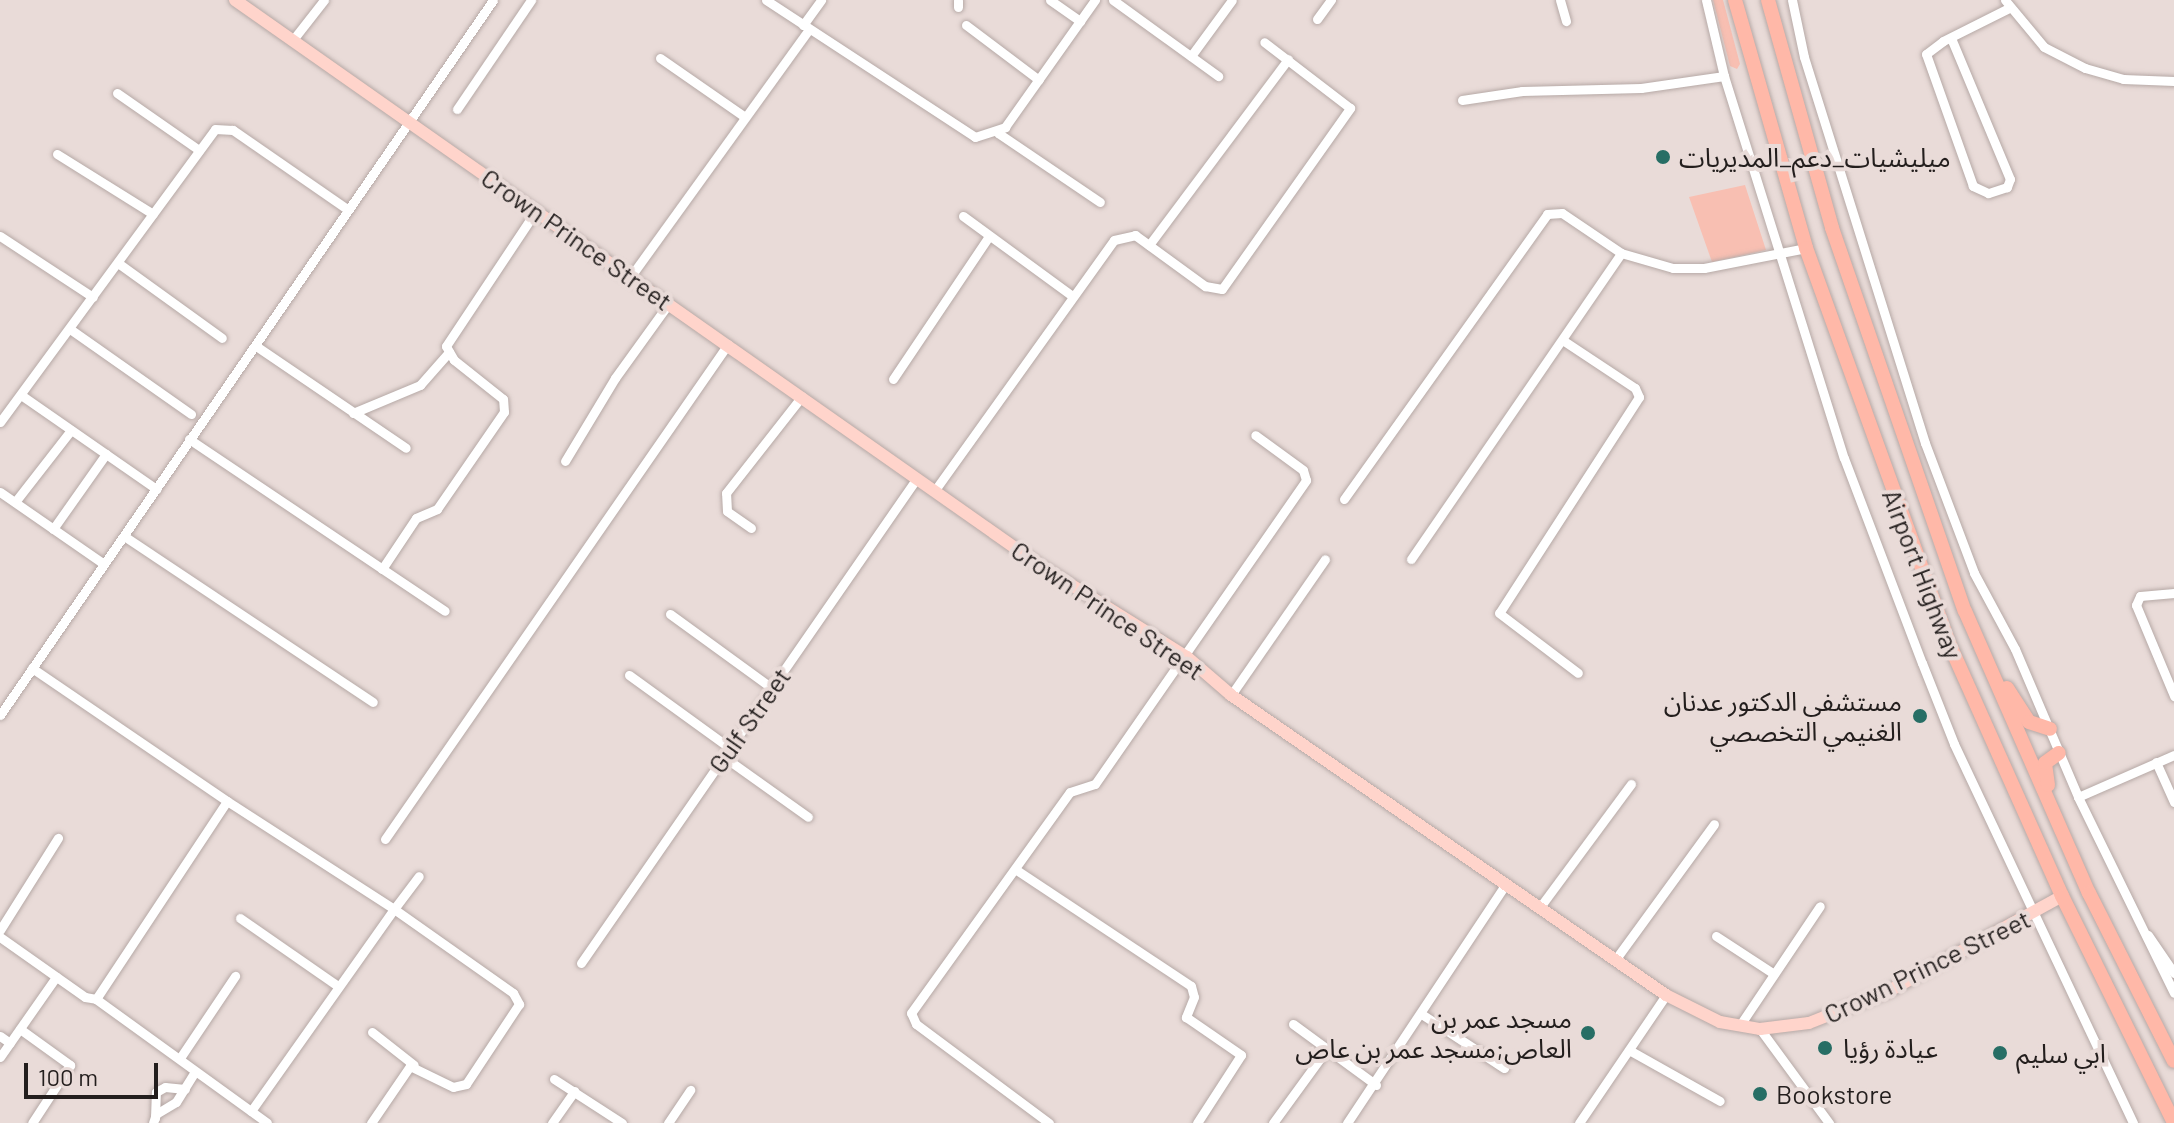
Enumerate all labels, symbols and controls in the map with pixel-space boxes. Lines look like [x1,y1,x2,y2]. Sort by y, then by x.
place label: ميليشيات_دعم_المديريات [1679,141,1951,173]
marker: ميليشيات_دعم_المديريات [1654,148,1672,166]
street label: Crown Prince Street [476,162,678,316]
street label: Airport Highway [1876,485,1970,663]
street label: Crown Prince Street [1006,534,1210,686]
street label: Gulf Street [701,661,797,779]
place label: مستشفي الدكتور عدنان الغنيمي التخصصي [1664,685,1902,746]
marker: مستشفي الدكتور عدنان الغنيمي التخصصي [1909,705,1931,727]
street label: Crown Prince Street [1819,903,2035,1029]
place label: مسجد عمر بن العاص;مسجد عمر بن عاص [1295,1002,1572,1064]
marker: مسجد عمر بن العاص;مسجد عمر بن عاص [1579,1024,1597,1042]
place label: عيادة رؤيا [1843,1032,1938,1064]
marker: عيادة رؤيا [1814,1037,1836,1059]
place label: ابي سليم [2016,1037,2106,1069]
marker: ابي سليم [1991,1044,2009,1062]
scale bar [28,1047,162,1097]
text: 100 m [38,1062,98,1091]
place label: Bookstore [1776,1078,1892,1110]
marker: Bookstore [1751,1085,1769,1103]

